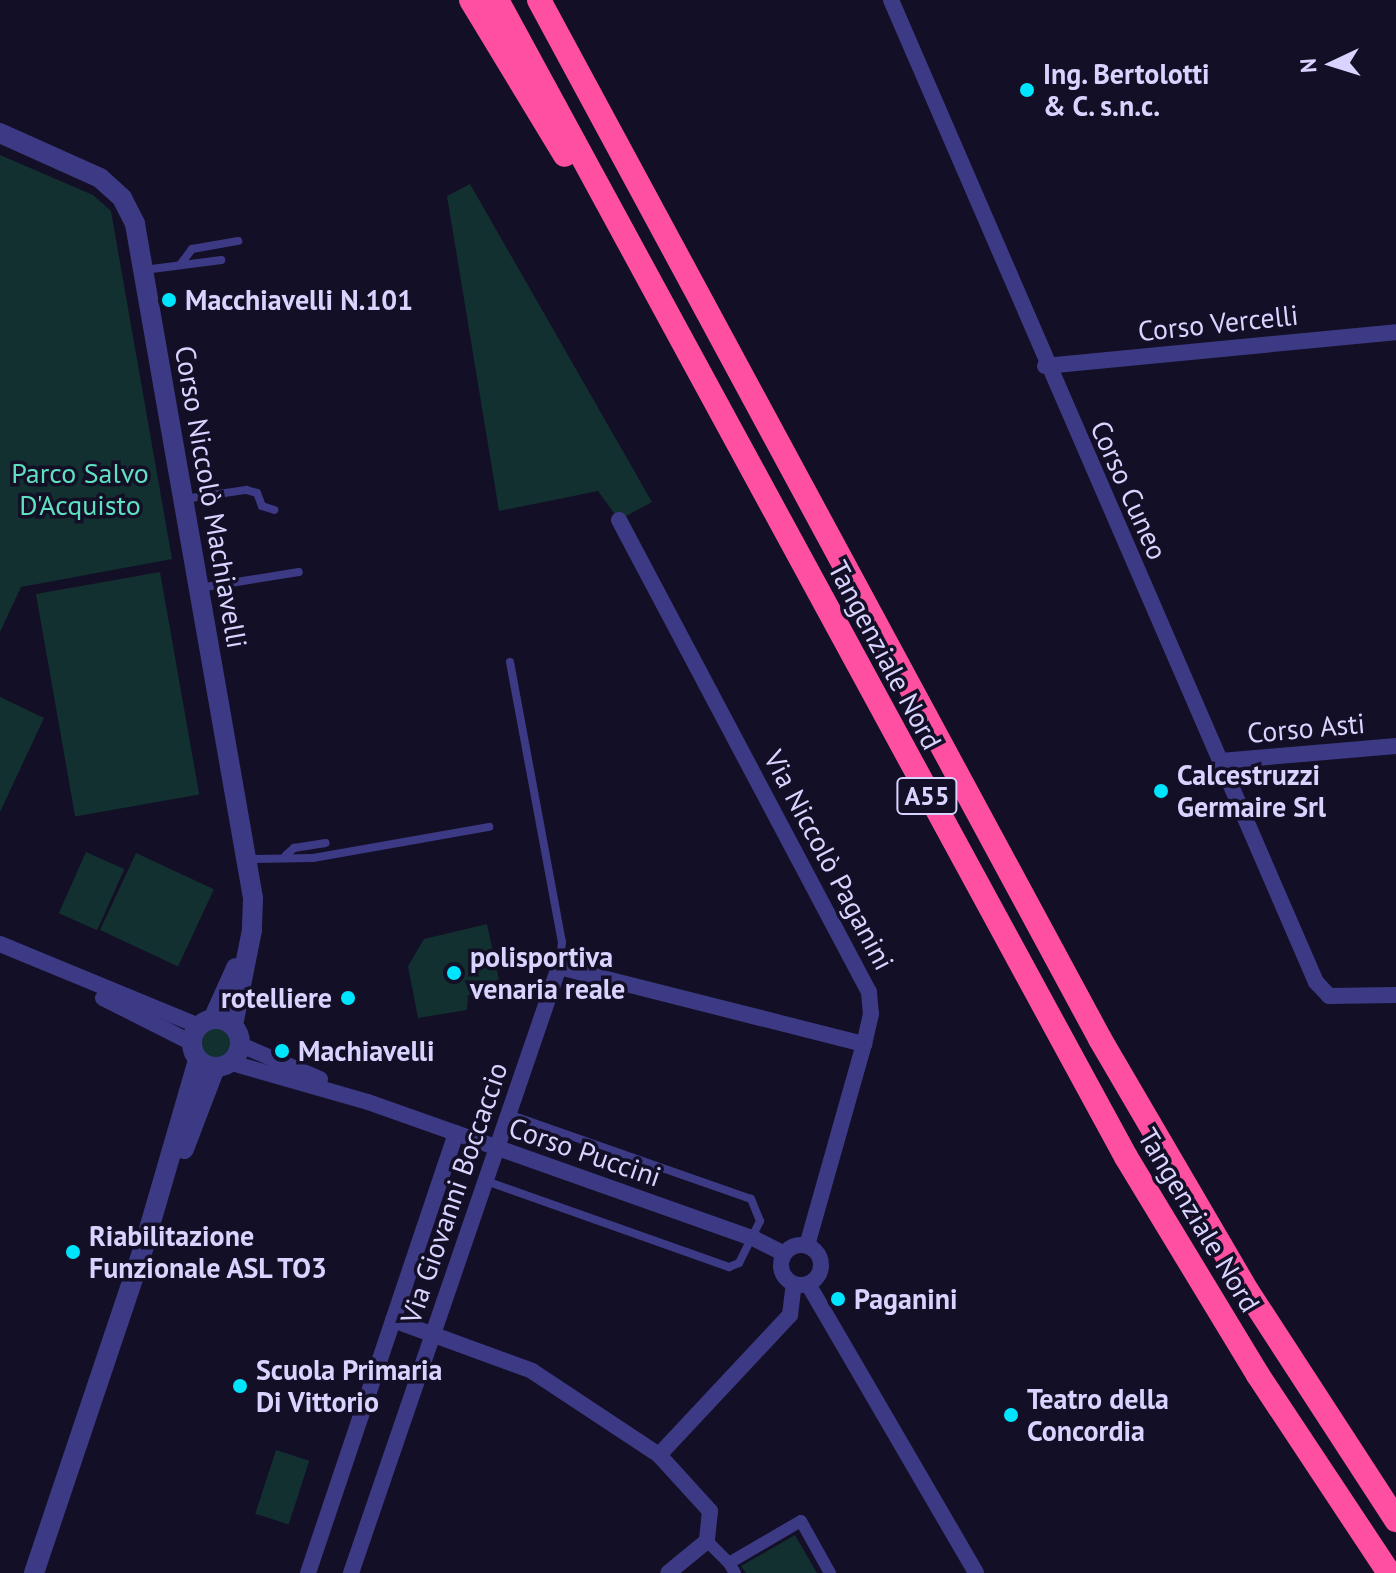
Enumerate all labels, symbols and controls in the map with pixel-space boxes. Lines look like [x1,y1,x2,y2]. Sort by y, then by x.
north arrow [1292,24,1372,104]
place label: Ing. Bertolotti & C. s.n.c. [1043,57,1211,123]
text: N [1294,57,1323,74]
marker: Ing. Bertolotti & C. s.n.c. [1018,81,1036,99]
place label: Macchiavelli N.101 [185,283,413,317]
marker: Macchiavelli N.101 [160,291,178,309]
street label: Corso Vercelli [1136,298,1300,348]
street label: Corso Niccolò Machiavelli [168,343,254,651]
street label: Corso Cuneo [1083,415,1175,565]
park label: Parco Salvo D'Acquisto [11,456,149,522]
street label: Tangenziale Nord [821,555,949,755]
street label: Corso Asti [1245,706,1367,750]
street label: Via Niccolò Paganini [757,744,901,976]
place label: Calcestruzzi Germaire Srl [1177,758,1326,824]
road number: A55 [895,774,959,818]
marker: Calcestruzzi Germaire Srl [1152,782,1170,800]
place label: polisportiva venaria reale [470,940,625,1006]
marker: polisportiva venaria reale [445,964,463,982]
place label: rotelliere [221,981,332,1015]
marker: rotelliere [339,989,357,1007]
place label: Machiavelli [298,1034,434,1068]
marker: Machiavelli [273,1042,291,1060]
street label: Via Giovanni Boccaccio [394,1058,514,1328]
street label: Corso Puccini [505,1110,665,1194]
street label: Tangenziale Nord [1131,1122,1267,1318]
place label: Riabilitazione Funzionale ASL TO3 [89,1219,330,1285]
marker: Riabilitazione Funzionale ASL TO3 [64,1243,82,1261]
place label: Paganini [854,1282,958,1316]
marker: Paganini [829,1290,847,1308]
place label: Scuola Primaria Di Vittorio [256,1353,443,1419]
marker: Scuola Primaria Di Vittorio [231,1377,249,1395]
place label: Teatro della Concordia [1027,1382,1169,1448]
marker: Teatro della Concordia [1002,1406,1020,1424]

